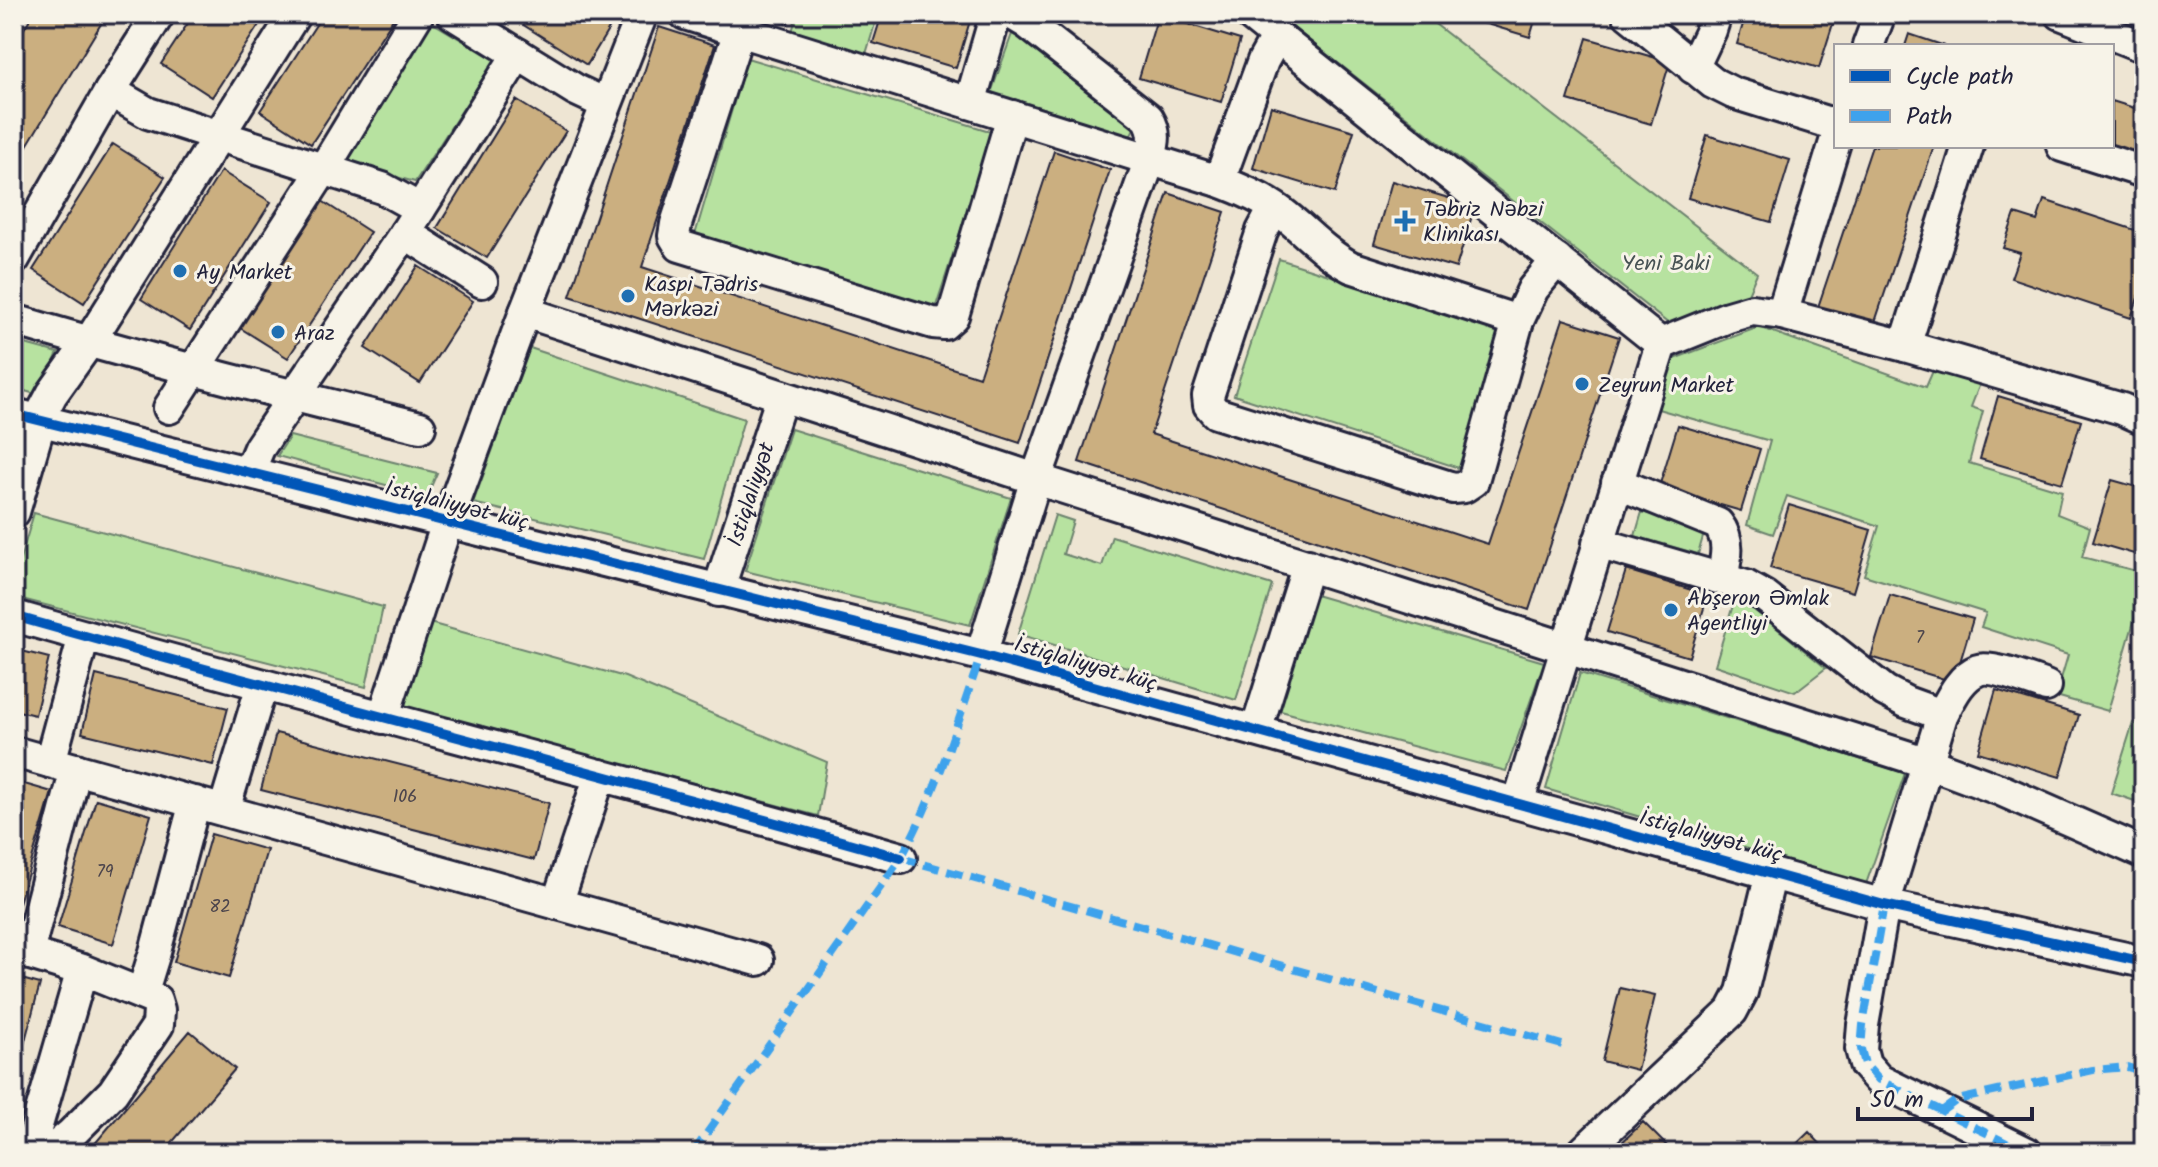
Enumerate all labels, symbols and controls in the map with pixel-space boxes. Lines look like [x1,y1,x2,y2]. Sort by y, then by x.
legend [1834,44,2114,148]
text: Cycle path [1906,58,2014,97]
text: Path [1906,98,1952,137]
place label: Təbriz Nəbzi Klinikası [1423,193,1544,253]
marker: Təbriz Nəbzi Klinikası [1394,210,1416,232]
park label: Yeni Baki [1622,247,1711,282]
place label: Ay Market [196,256,293,291]
marker: Ay Market [171,262,189,280]
place label: Kaspi Tədris Mərkəzi [644,268,759,328]
marker: Kaspi Tədris Mərkəzi [619,287,637,305]
place label: Araz [294,317,335,352]
marker: Araz [269,323,287,341]
place label: Zeyrun Market [1598,369,1734,404]
marker: Zeyrun Market [1573,375,1591,393]
street label: İstiqlaliyyət [719,438,786,552]
street label: İstiqlaliyyət küç [381,472,532,541]
place label: Abşeron Əmlak Agentliyi [1687,582,1830,642]
marker: Abşeron Əmlak Agentliyi [1662,601,1680,619]
house number: 7 [1916,624,1925,653]
street label: İstiqlaliyyət küç [1010,628,1161,703]
house number: 106 [393,783,417,812]
street label: İstiqlaliyyət küç [1635,801,1786,873]
house number: 79 [96,858,114,887]
house number: 82 [209,893,231,922]
scale bar [1858,1071,2032,1121]
text: 50 m [1870,1081,1924,1120]

